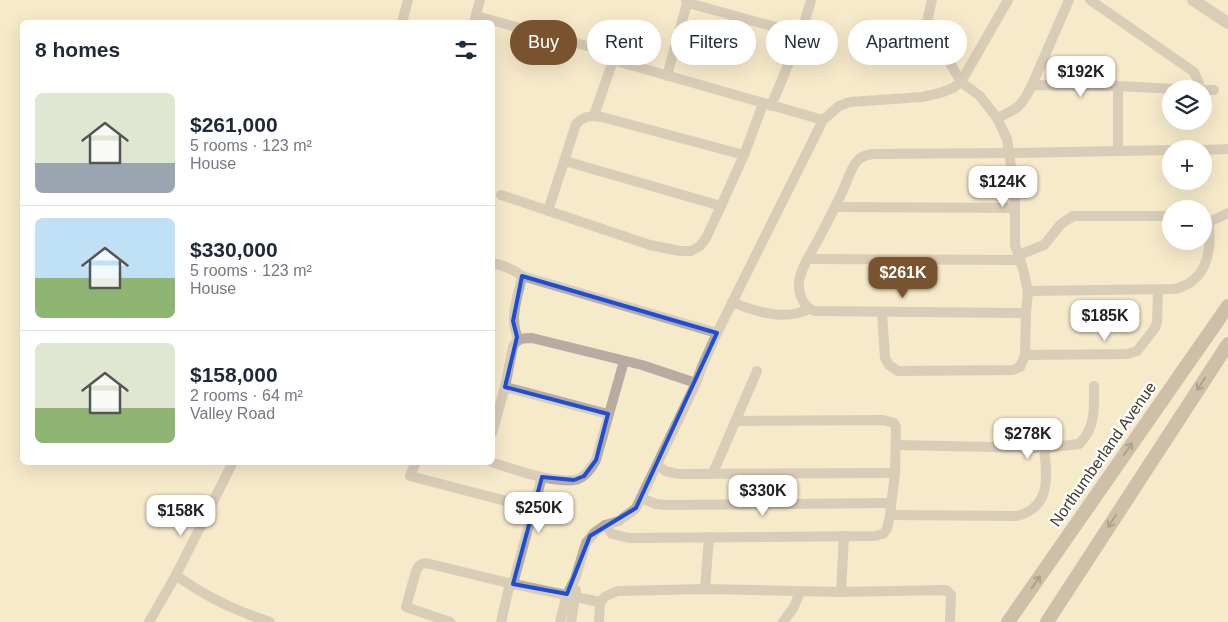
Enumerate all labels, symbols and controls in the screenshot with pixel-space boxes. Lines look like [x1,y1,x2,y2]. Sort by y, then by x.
chip: Buy [510,20,577,65]
chip: Rent [587,20,661,65]
chip: Filters [671,20,756,65]
chip: New [766,20,838,65]
chip: Apartment [848,20,967,65]
icon: filters [452,36,480,64]
text: 8 homes [35,38,120,61]
pin: $192K [1046,56,1116,98]
text: $192K [1057,63,1105,80]
map controls [1162,80,1212,250]
button: layers [1162,80,1212,130]
icon: home [75,113,135,173]
text: $261,000 [190,113,278,136]
text: 5 rooms · 123 m² [190,137,312,154]
button: + [1162,140,1212,190]
text: House [190,155,236,172]
pin: $124K [968,166,1038,208]
text: $124K [979,173,1027,190]
button: − [1162,200,1212,250]
icon: home [75,238,135,298]
text: $330,000 [190,238,278,261]
pin: $261K [868,256,938,299]
text: 5 rooms · 123 m² [190,262,312,279]
text: $261K [879,264,927,281]
text: House [190,280,236,297]
pin: $185K [1070,300,1140,342]
text: $185K [1081,307,1129,324]
icon: home [75,363,135,423]
text: $158,000 [190,363,278,386]
one-way arrow [1195,377,1205,391]
street label: Northumberland Avenue [1047,378,1159,529]
text: 2 rooms · 64 m² [190,387,303,404]
text: Valley Road [190,405,275,422]
pin: $278K [993,418,1063,460]
text: $278K [1004,425,1052,442]
one-way arrow [1123,442,1133,456]
pin: $330K [728,474,798,517]
text: $330K [739,482,787,499]
pin: $250K [504,492,574,534]
pin: $158K [146,494,216,537]
text: $250K [515,499,563,516]
text: $158K [157,502,205,519]
one-way arrow [1107,513,1117,527]
one-way arrow [1031,575,1041,589]

